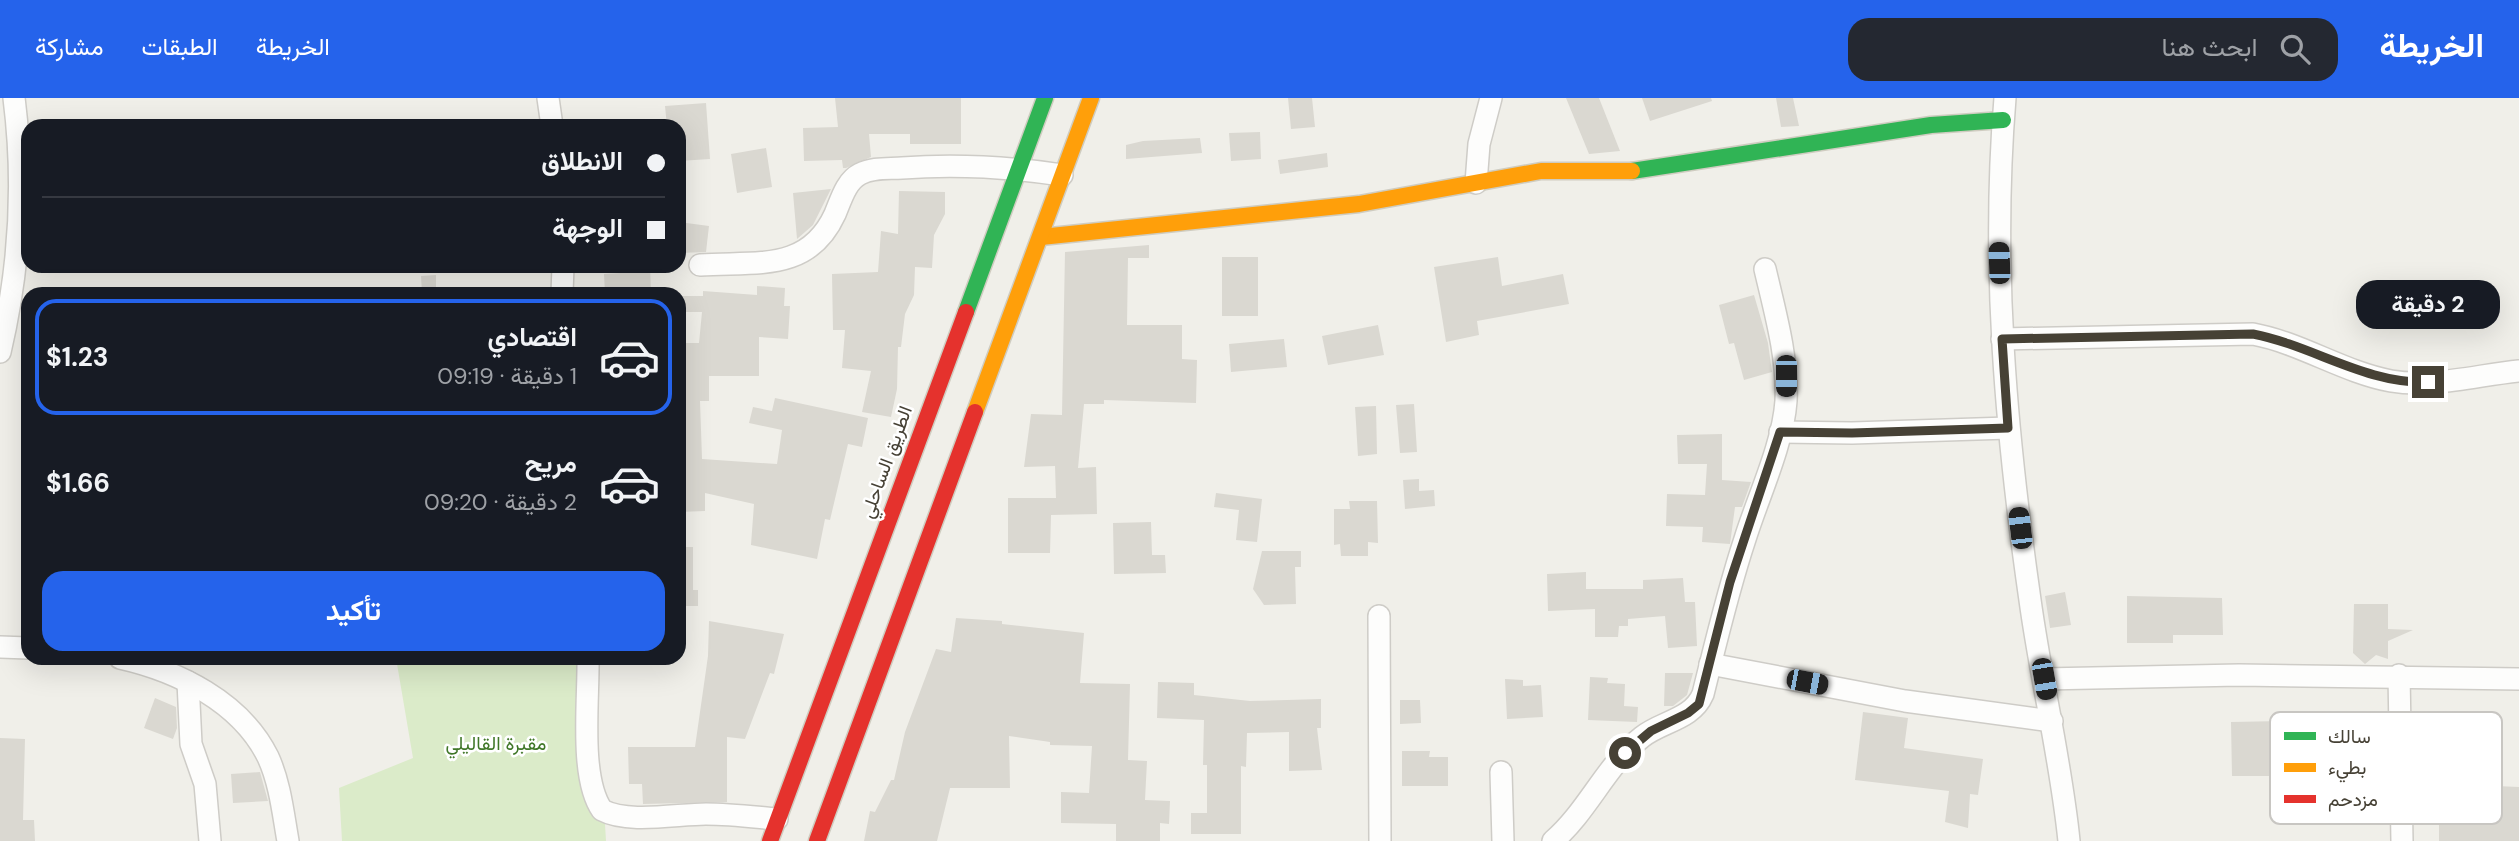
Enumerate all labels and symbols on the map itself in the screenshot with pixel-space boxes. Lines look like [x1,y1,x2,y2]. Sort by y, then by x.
car [1988,242,2011,284]
callout: 2 دقيقة [2356,280,2500,330]
car [1776,355,1797,397]
route end [2412,366,2444,398]
street label: الطريق الساحلي [854,402,921,523]
car [2008,506,2033,550]
car [2031,656,2058,702]
car [1785,668,1830,696]
legend [2270,712,2502,824]
text: سالك [2328,724,2371,749]
park label: مقبرة القاليلي [446,731,546,759]
route start [1609,737,1641,769]
text: بطيء [2328,755,2366,783]
text: مزدحم [2328,787,2378,812]

